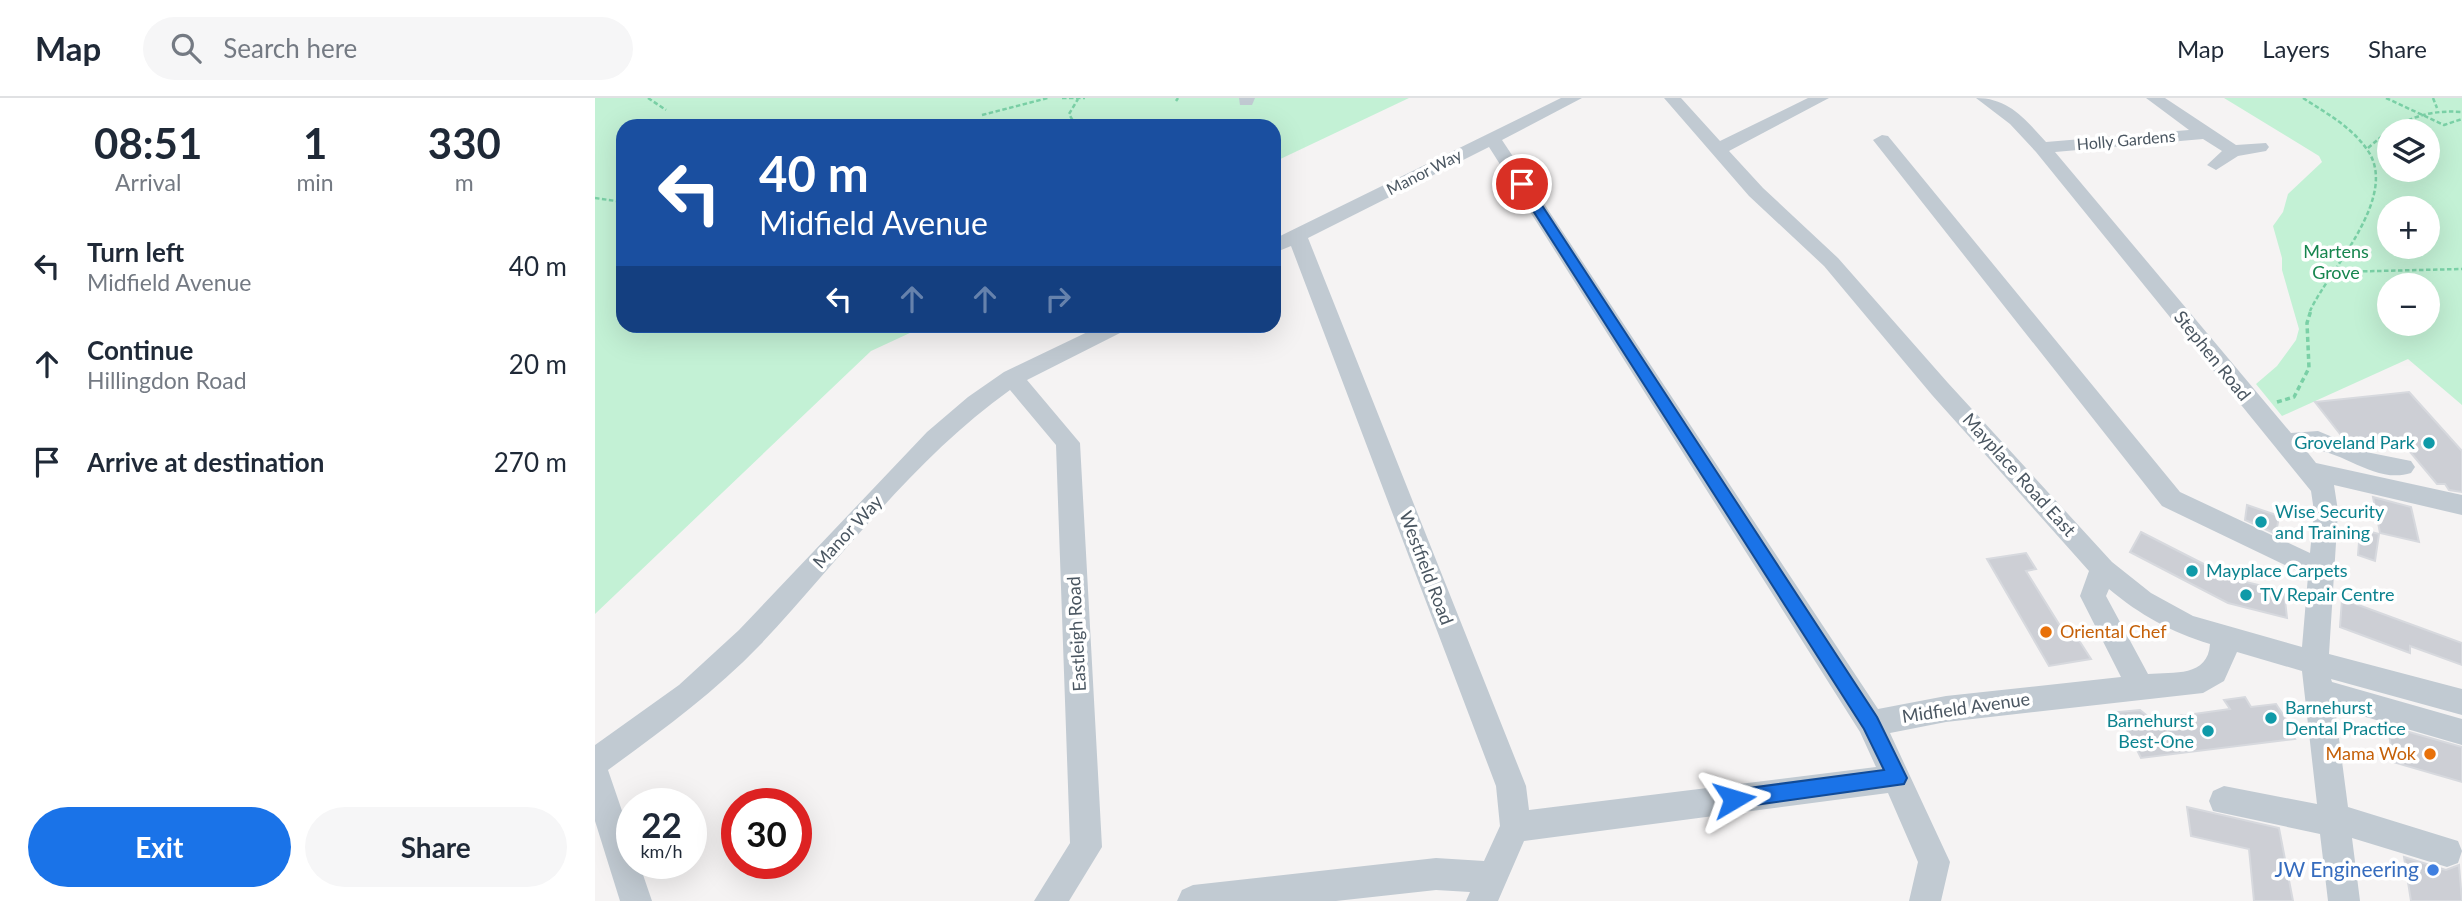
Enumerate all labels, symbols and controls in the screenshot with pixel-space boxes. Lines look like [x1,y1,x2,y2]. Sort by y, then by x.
search box [143,17,633,80]
text: Map [35,28,101,68]
icon: search [167,29,205,67]
text: Search here [223,32,357,64]
text: Map [2177,34,2224,63]
text: Layers [2262,34,2330,63]
text: Share [2368,34,2427,63]
text: 08:51 [94,118,202,168]
text: 1 [303,118,327,168]
text: 330 [428,118,501,168]
map controls [2377,119,2440,336]
button: layers [2377,119,2440,182]
street label: Holly Gardens [2076,126,2176,153]
text: 40 m [759,144,869,202]
street label: Manor Way [1383,144,1465,199]
icon: left [644,147,735,238]
pin [1492,154,1552,214]
icon: arrive [1503,165,1541,203]
text: Arrival [115,168,181,196]
text: min [296,168,334,196]
text: m [455,168,474,196]
button: + [2377,196,2440,259]
text: Midfield Avenue [759,203,988,242]
text: Turn left [87,236,184,268]
park label: Martens Grove [2303,240,2369,283]
icon: left [28,247,66,285]
text: 40 m [509,250,567,282]
text: Midfield Avenue [87,268,251,296]
button: − [2377,273,2440,336]
icon: left [820,280,858,318]
icon: ahead [893,280,931,318]
icon: ahead [966,280,1004,318]
icon: right [1039,280,1077,318]
street label: Stephen Road [2170,306,2256,405]
text: Continue [87,334,193,366]
icon: ahead [28,345,66,383]
text: 20 m [509,348,567,380]
text: Hillingdon Road [87,366,247,394]
street label: Mayplace Road East [1959,408,2081,541]
place label: Groveland Park [2294,431,2416,453]
marker: Groveland Park [2421,435,2437,451]
icon: arrive [28,443,66,481]
text: Arrive at destination [87,446,324,478]
text: 270 m [494,446,567,478]
street label: Manor Way [808,490,887,572]
place label: Wise Security and Training [2275,500,2385,543]
street label: Westfield Road [1395,508,1459,628]
marker: Wise Security and Training [2253,514,2269,530]
place label: Mayplace Carpets [2206,559,2348,581]
marker: Mayplace Carpets [2184,563,2200,579]
street label: Eastleigh Road [1062,576,1090,692]
place label: TV Repair Centre [2260,583,2395,605]
marker: TV Repair Centre [2238,587,2254,603]
place label: Oriental Chef [2060,620,2167,642]
marker: Oriental Chef [2038,624,2054,640]
street label: Midfield Avenue [1901,687,2031,727]
place label: Barnehurst Dental Practice [2285,696,2406,739]
place label: Barnehurst Best-One [2107,709,2195,752]
marker: Barnehurst Dental Practice [2263,710,2279,726]
marker: Barnehurst Best-One [2200,723,2216,739]
place label: Mama Wok [2326,742,2417,764]
marker: Mama Wok [2422,746,2438,762]
position arrow [1697,762,1771,836]
speed limit sign: 30 [721,788,812,879]
text: 22 [641,803,682,845]
button: Exit [28,807,291,887]
button: Share [305,807,567,887]
text: km/h [640,840,683,862]
place label: JW Engineering [2275,856,2419,881]
marker: JW Engineering [2425,862,2441,878]

